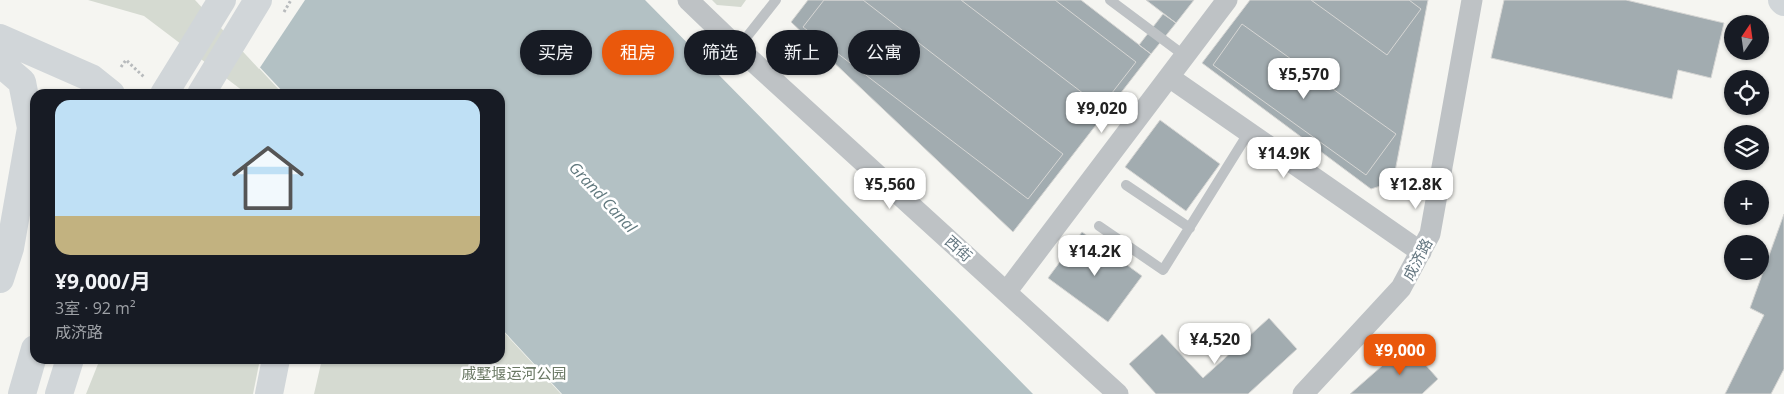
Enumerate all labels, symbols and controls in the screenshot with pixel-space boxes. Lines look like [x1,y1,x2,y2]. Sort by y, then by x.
north arrow [1724,15,1769,60]
map controls [1724,15,1769,280]
chip: 买房 [520,30,592,75]
chip: 租房 [602,30,674,75]
chip: 筛选 [684,30,756,75]
chip: 新上 [766,30,838,75]
chip: 公寓 [848,30,920,75]
pin: ¥5,570 [1263,58,1345,100]
text: ¥5,570 [1279,63,1329,85]
button: locate [1724,70,1769,115]
pin: ¥9,020 [1061,92,1143,134]
text: ¥9,020 [1077,97,1127,119]
button: layers [1724,125,1769,170]
icon: home [223,133,313,223]
pin: ¥14.9K [1243,136,1325,179]
text: ¥14.9K [1258,142,1310,164]
water label: Grand Canal [564,157,642,238]
pin: ¥5,560 [849,168,931,210]
pin: ¥12.8K [1375,168,1457,210]
text: ¥5,560 [865,173,915,195]
text: ¥12.8K [1390,173,1442,195]
button: + [1724,180,1769,225]
street label: 西街 [941,231,977,265]
pin: ¥14.2K [1054,234,1136,277]
street label: 成济路 [1398,234,1436,284]
button: − [1724,235,1769,280]
text: ¥14.2K [1069,240,1121,262]
text: ¥9,000/月 [55,267,151,295]
text: 3室 · 92 m² [55,297,136,319]
text: 成济路 [55,321,103,343]
pin: ¥4,520 [1174,322,1256,365]
text: ¥4,520 [1190,328,1240,350]
pin: ¥9,000 [1359,334,1441,376]
text: ¥9,000 [1375,339,1425,361]
park label: 戚墅堰运河公园 [461,363,567,383]

